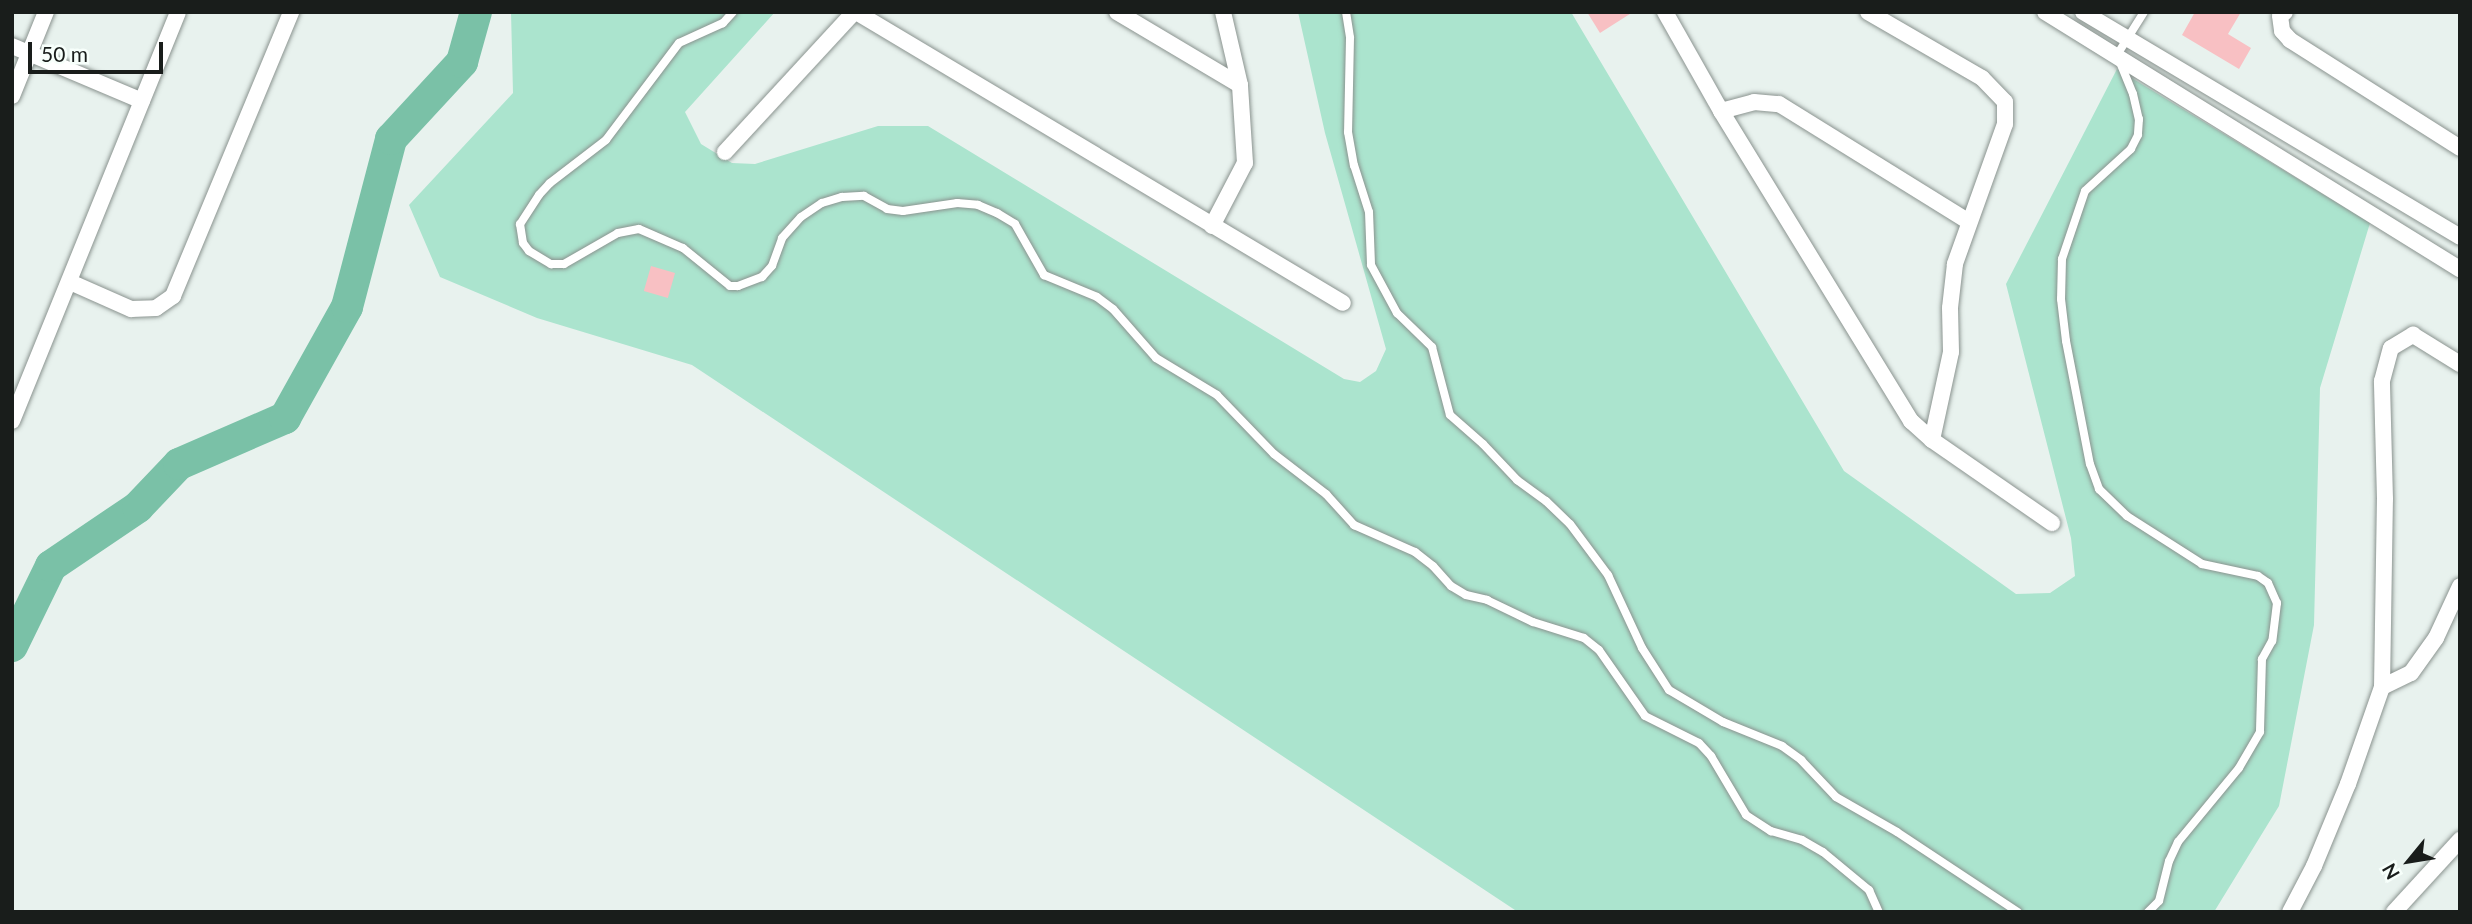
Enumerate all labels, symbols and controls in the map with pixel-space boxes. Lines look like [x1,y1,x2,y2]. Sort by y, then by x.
scale bar [32,28,166,72]
text: 50 m [41,41,88,66]
north arrow [2374,826,2444,896]
text: N [2377,860,2404,884]

